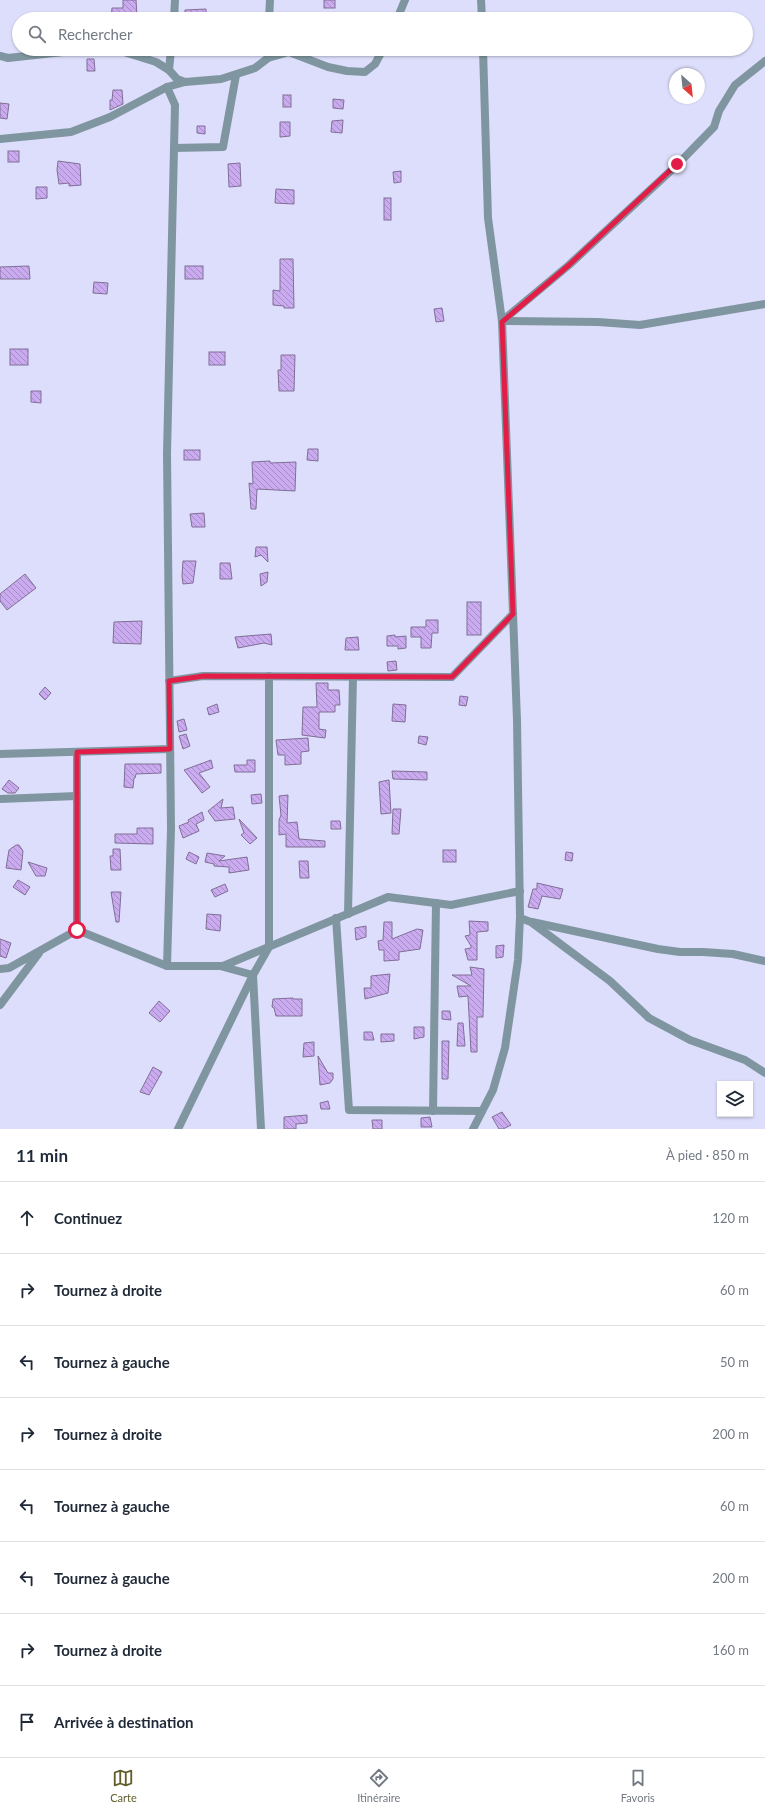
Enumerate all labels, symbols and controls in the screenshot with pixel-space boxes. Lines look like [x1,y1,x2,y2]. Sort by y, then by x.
search box [12,12,753,56]
icon: search [26,23,48,45]
text: Rechercher [58,25,132,43]
north arrow [669,68,705,104]
route end [668,155,686,173]
route start [68,921,86,939]
map controls [717,1081,753,1117]
button: layers [717,1081,753,1117]
text: 11 min [16,1145,68,1166]
text: À pied · 850 m [666,1147,749,1163]
icon: ahead [16,1207,38,1229]
text: Continuez [54,1209,122,1227]
text: 120 m [712,1210,749,1226]
icon: right [16,1279,38,1301]
text: Tournez à droite [54,1281,162,1299]
text: 60 m [720,1282,749,1298]
icon: left [16,1351,38,1373]
text: Tournez à gauche [54,1353,170,1371]
text: 50 m [720,1354,749,1370]
icon: right [16,1423,38,1445]
text: Tournez à droite [54,1425,162,1443]
text: 200 m [712,1426,749,1442]
icon: left [16,1495,38,1517]
text: Tournez à gauche [54,1497,170,1515]
text: 60 m [720,1498,749,1514]
icon: left [16,1567,38,1589]
text: Tournez à gauche [54,1569,170,1587]
text: 200 m [712,1570,749,1586]
icon: right [16,1639,38,1661]
text: Tournez à droite [54,1641,162,1659]
text: 160 m [712,1642,749,1658]
icon: arrive [16,1711,38,1733]
text: Arrivée à destination [54,1713,193,1731]
tab: Carte [110,1767,137,1804]
tab: Itinéraire [357,1767,400,1804]
tab: Favoris [621,1767,655,1804]

